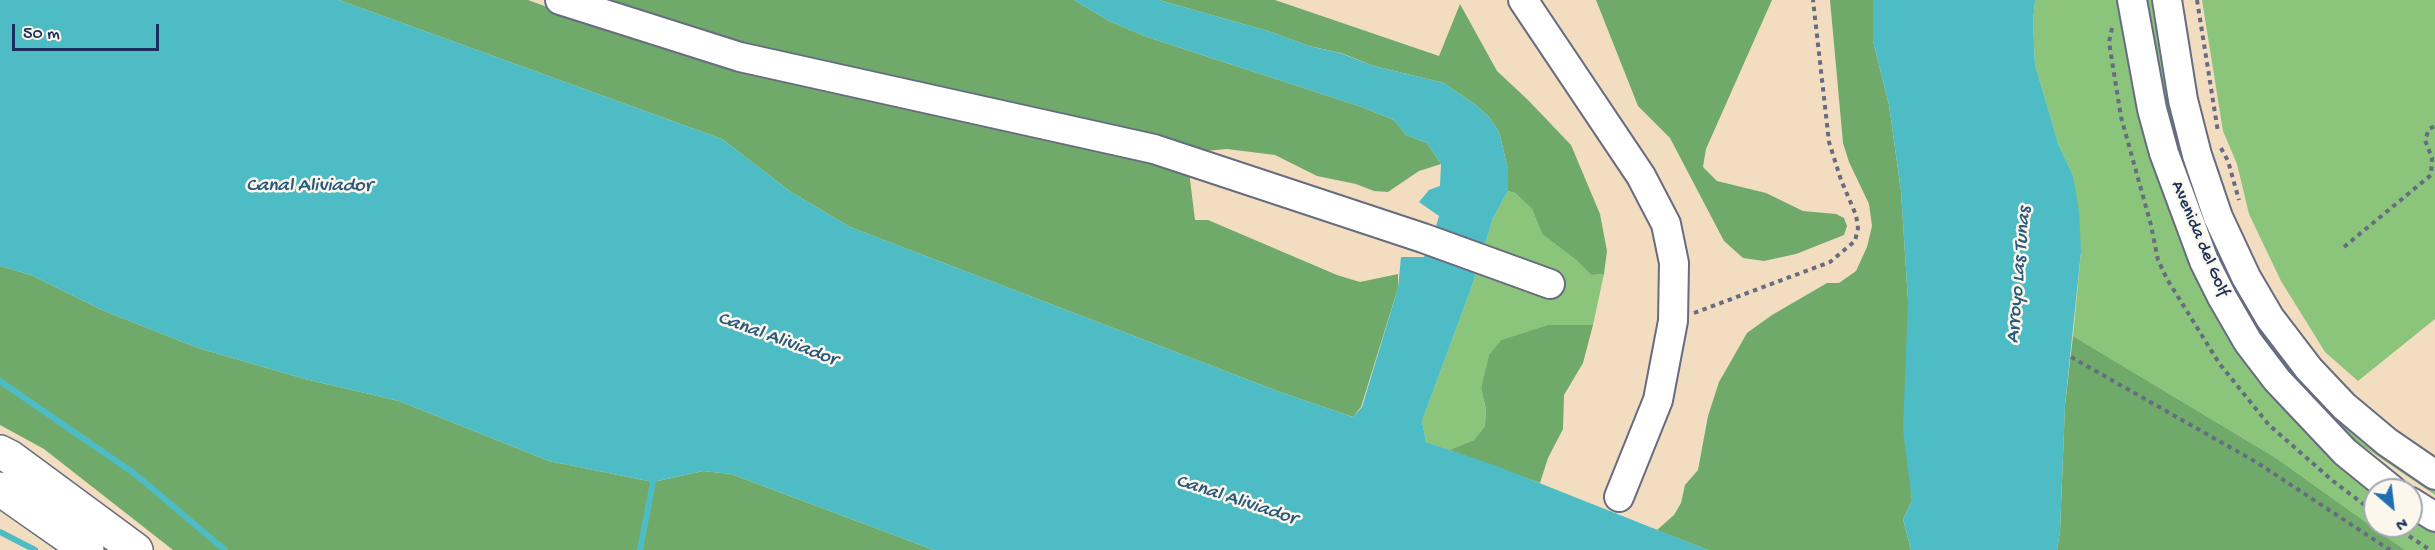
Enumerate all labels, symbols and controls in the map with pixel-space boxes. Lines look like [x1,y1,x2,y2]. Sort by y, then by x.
scale bar [15,12,162,50]
text: 50 m [23,24,60,45]
water label: Canal Aliviador [246,175,372,199]
street label: Avenida del Golf [2165,178,2233,300]
water label: Arroyo Las Tunas [2002,206,2038,344]
water label: Canal Aliviador [714,307,840,373]
water label: Canal Aliviador [1173,470,1299,532]
north arrow [2363,478,2423,538]
text: N [2392,512,2410,533]

